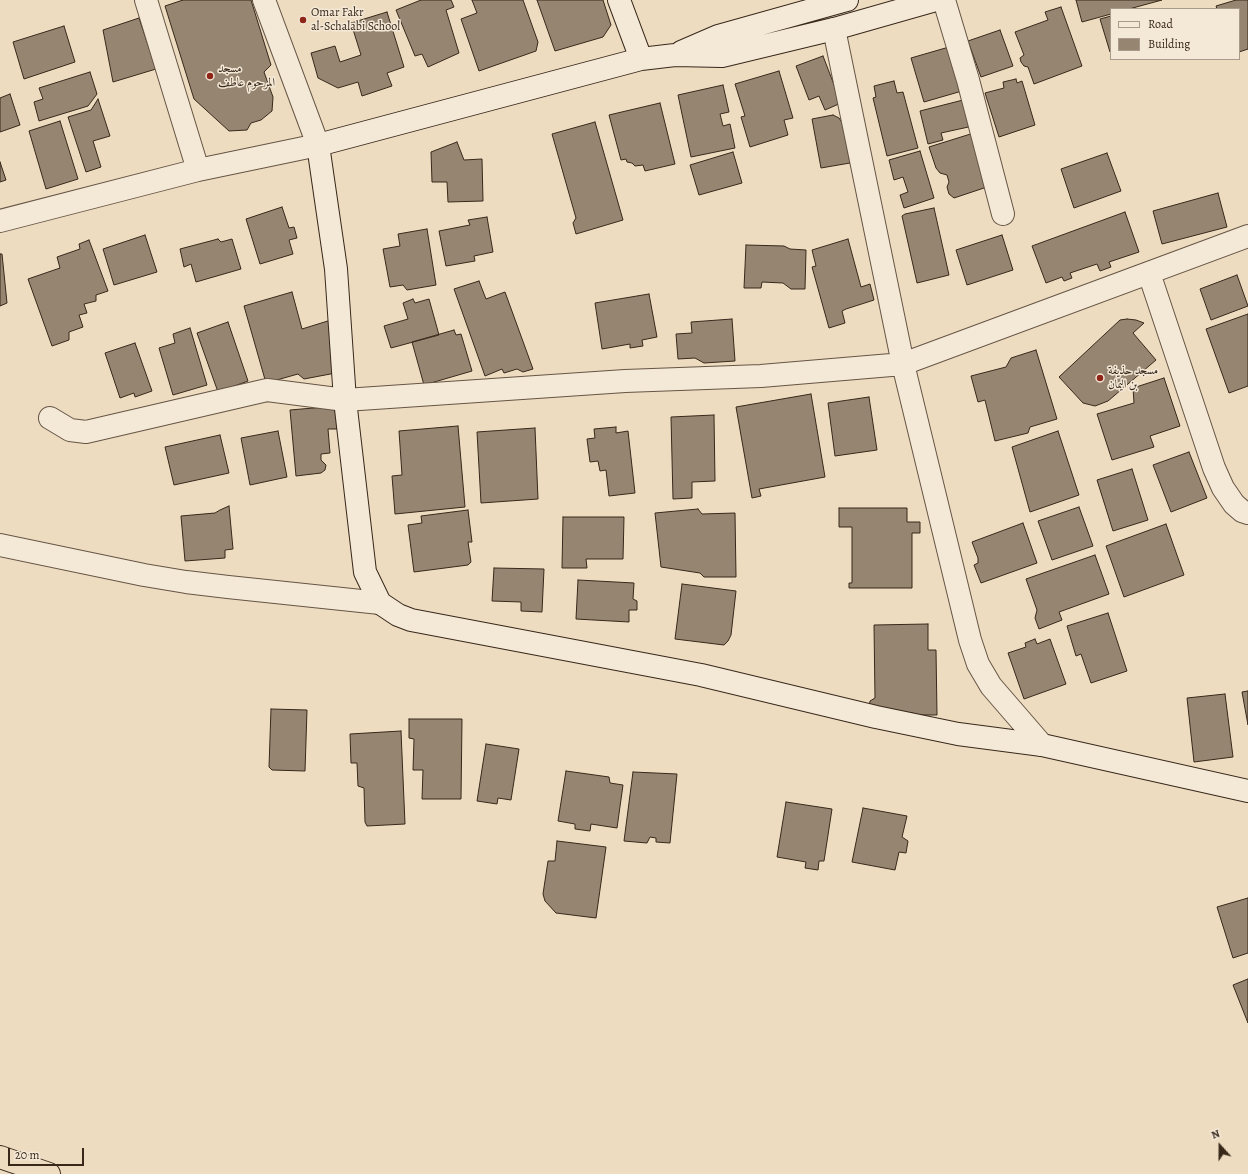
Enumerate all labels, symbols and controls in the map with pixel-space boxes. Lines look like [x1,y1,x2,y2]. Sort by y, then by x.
place label: Omar Fakr al-Schalabi School [311,6,400,34]
legend [1110,8,1240,60]
marker: Omar Fakr al-Schalabi School [298,15,308,25]
text: Road [1148,16,1173,32]
text: Building [1148,36,1190,52]
place label: مسجد المرحوم عاطف [218,62,275,90]
marker: مسجد المرحوم عاطف [205,71,215,81]
place label: مسجد حذيفة بن اليمان [1108,364,1158,392]
marker: مسجد حذيفة بن اليمان [1095,373,1105,383]
north arrow [1200,1126,1240,1166]
text: N [1209,1126,1222,1143]
scale bar [10,1140,86,1166]
text: 20 m [15,1147,39,1163]

